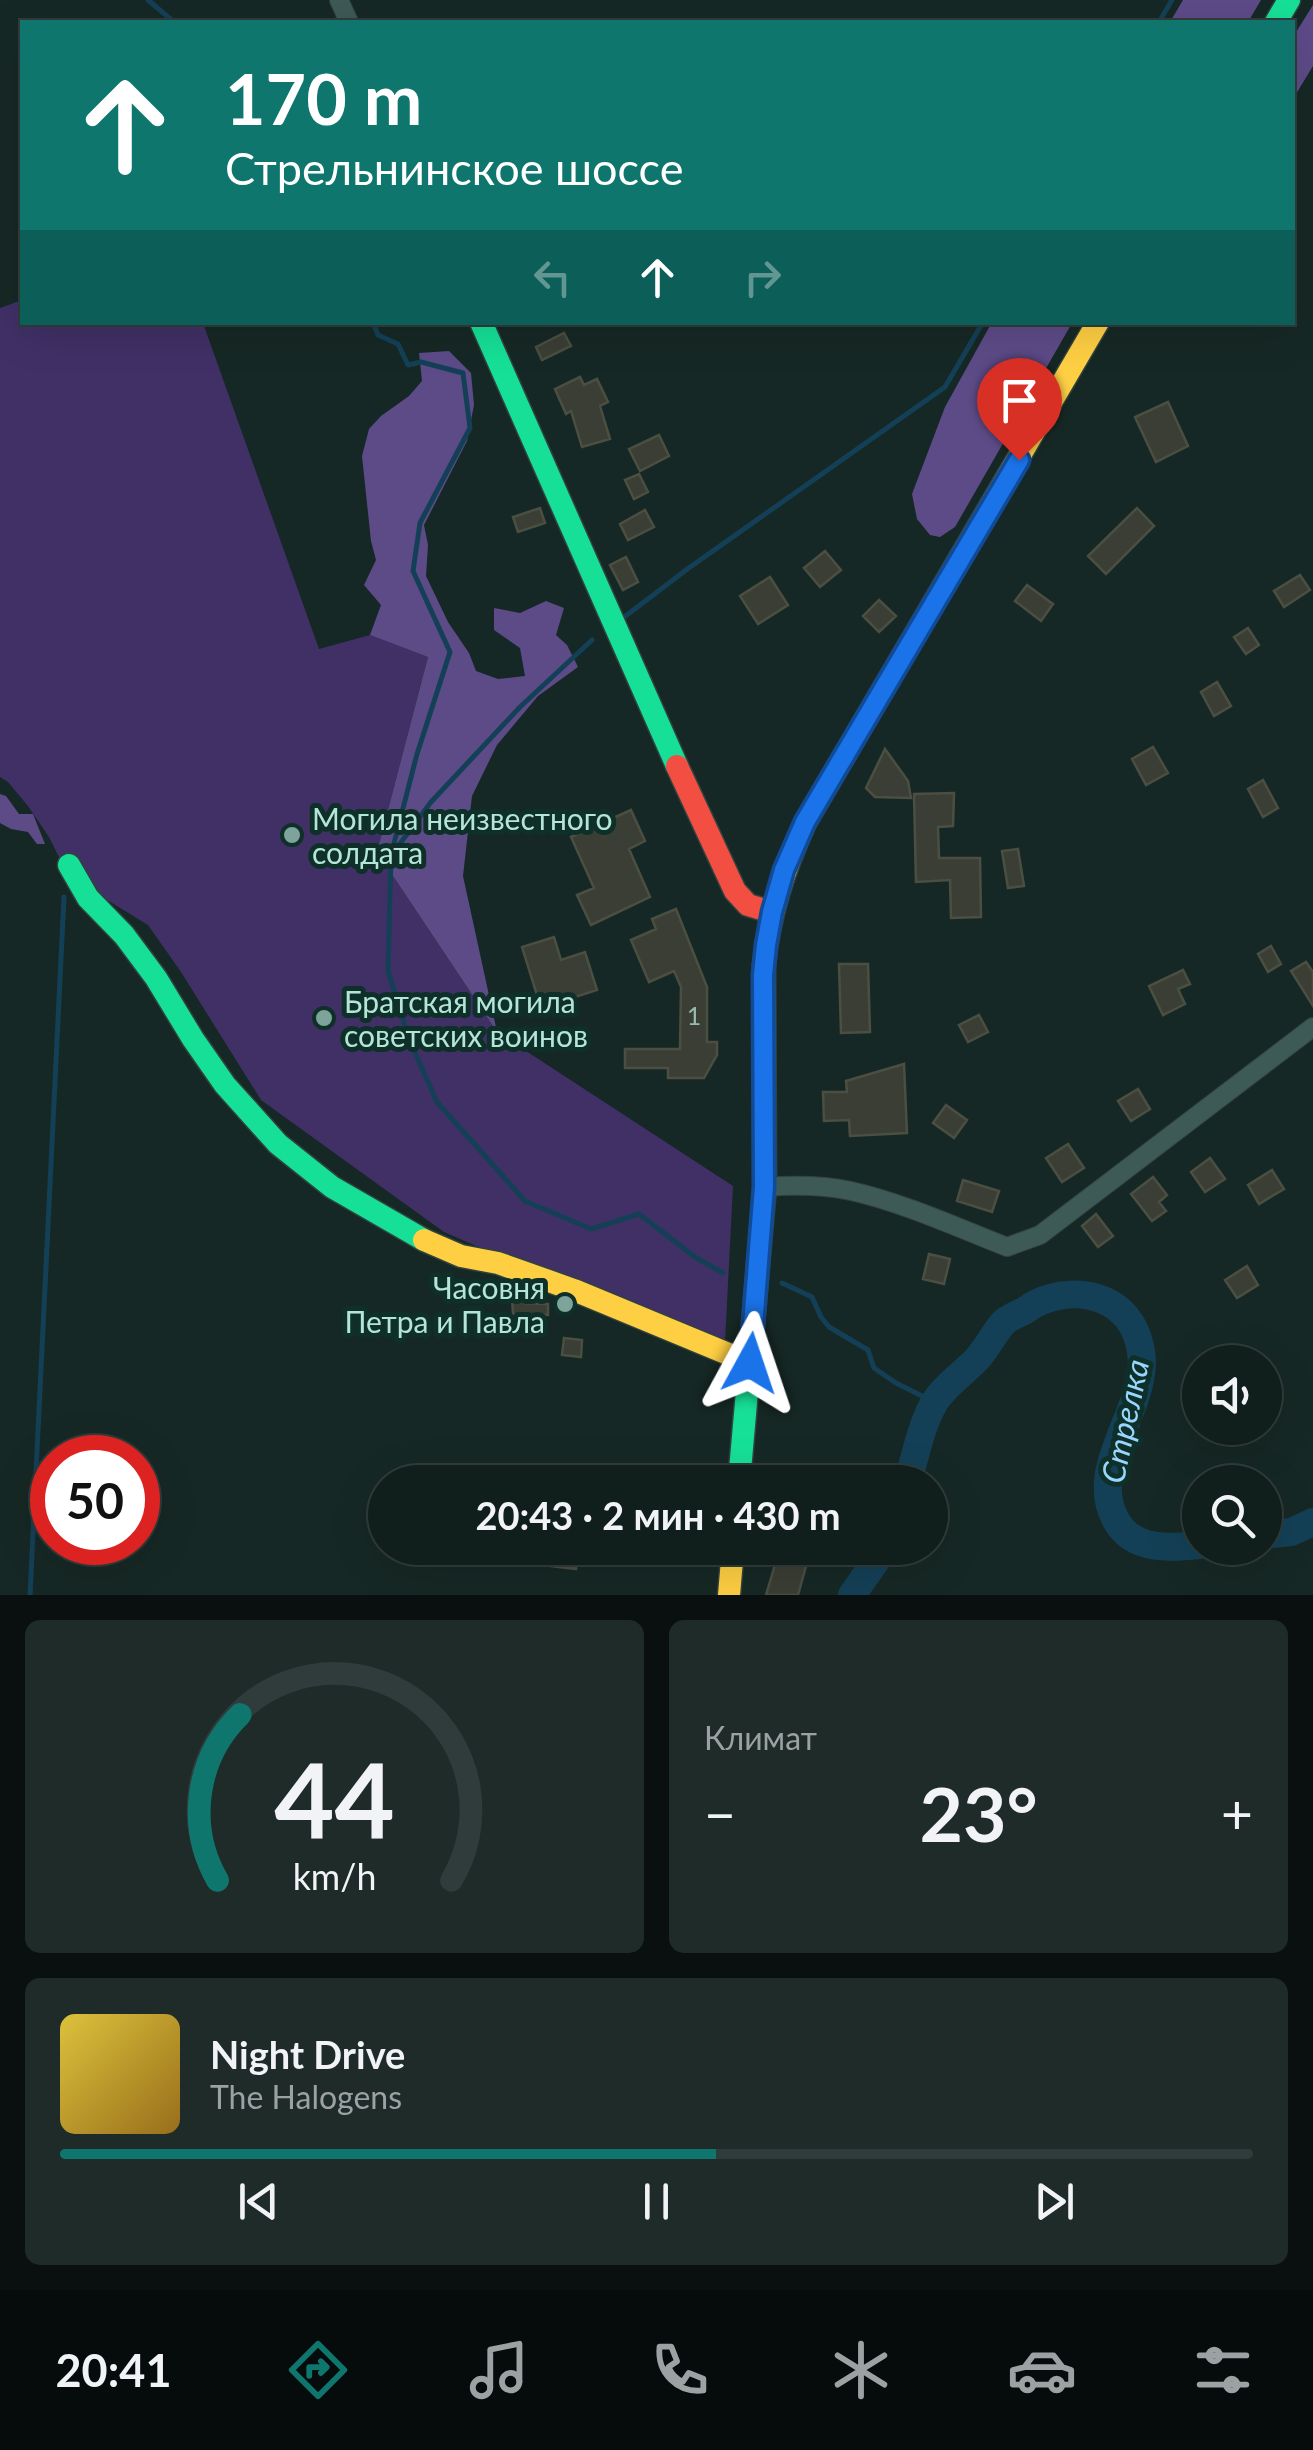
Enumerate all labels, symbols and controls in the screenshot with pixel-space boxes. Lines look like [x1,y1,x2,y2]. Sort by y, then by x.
text: 170 m [225,56,422,140]
icon: ahead [60,60,190,190]
text: Стрельнинское шоссе [225,141,683,195]
icon: left [525,250,580,305]
icon: ahead [630,250,685,305]
icon: right [735,250,790,305]
pin [977,358,1062,461]
icon: arrive [992,373,1047,428]
place label: Могила неизвестного солдата [312,800,612,870]
marker: Могила неизвестного солдата [281,824,303,846]
place label: Братская могила советских воинов [344,983,588,1053]
house number: 1 [687,1000,701,1030]
marker: Братская могила советских воинов [313,1007,335,1029]
place label: Часовня Петра и Павла [344,1269,545,1339]
marker: Часовня Петра и Павла [554,1293,576,1315]
position arrow [698,1311,802,1415]
map controls [1182,1345,1282,1565]
button: sound [1182,1345,1282,1445]
water label: Стрелка [1092,1356,1156,1486]
speed limit sign: 50 [30,1435,160,1565]
button: search [1182,1465,1282,1565]
text: 20:43 · 2 мин · 430 m [475,1492,841,1538]
text: Климат [704,1718,817,1757]
text: 44 [274,1735,395,1860]
text: 23° [919,1768,1038,1858]
text: − [704,1780,736,1846]
text: + [1221,1780,1253,1846]
text: km/h [293,1855,376,1898]
text: Night Drive [210,2031,405,2077]
text: The Halogens [210,2077,402,2116]
icon: previous [231,2174,286,2229]
icon: pause [629,2174,684,2229]
icon: next [1027,2174,1082,2229]
icon: directions [283,2335,353,2405]
icon: music [464,2335,534,2405]
icon: phone [645,2335,715,2405]
icon: climate [826,2335,896,2405]
icon: car [1007,2335,1077,2405]
icon: filters [1188,2335,1258,2405]
text: 20:41 [56,2343,172,2397]

